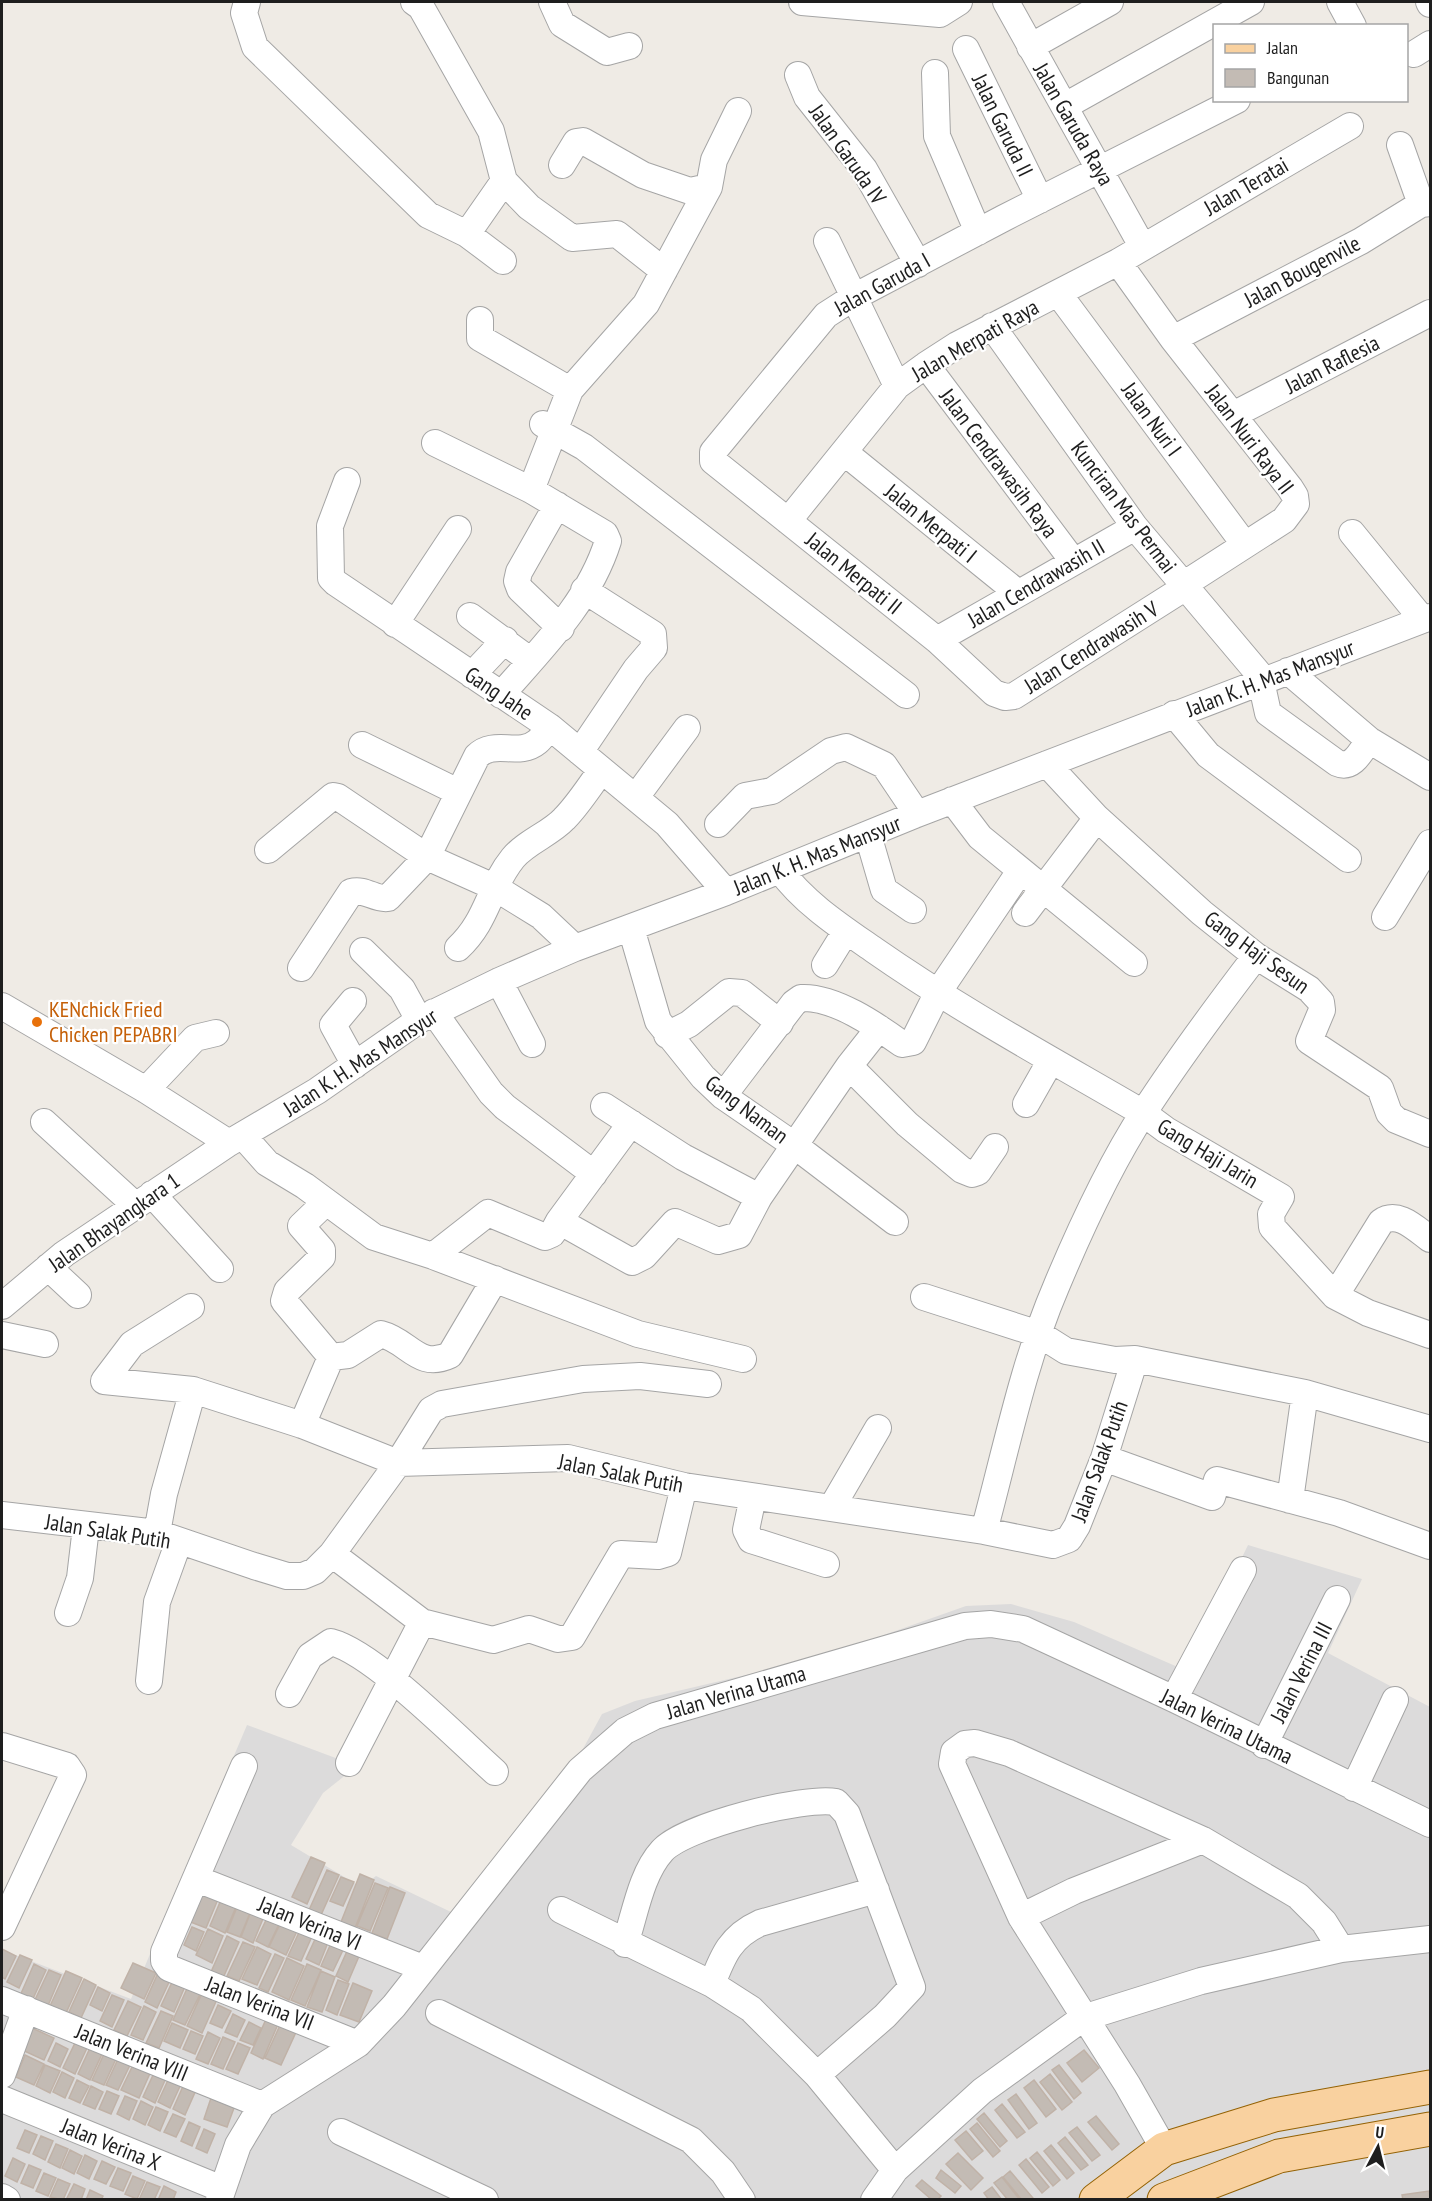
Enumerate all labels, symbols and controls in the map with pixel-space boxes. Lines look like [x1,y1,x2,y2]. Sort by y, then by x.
legend [1213,24,1408,102]
text: Jalan [1266,36,1298,59]
street label: Jalan Garuda Raya [1027,57,1120,190]
text: Bangunan [1267,66,1329,89]
street label: Jalan Garuda II [966,68,1040,181]
street label: Jalan Garuda IV [803,98,893,210]
street label: Jalan Teratai [1198,151,1293,222]
street label: Jalan Bougenvile [1238,229,1365,314]
street label: Jalan Garuda I [828,246,935,322]
street label: Jalan Merpati Raya [906,292,1043,388]
street label: Jalan Raflesia [1279,328,1384,400]
street label: Jalan Nuri I [1115,376,1188,461]
street label: Jalan Nuri Raya II [1199,378,1300,500]
street label: Jalan Cendrawasih Raya [933,382,1064,543]
street label: Kunciran Mas Permai [1065,435,1183,579]
street label: Jalan Merpati I [878,477,983,569]
street label: Jalan Merpati II [799,525,908,620]
street label: Jalan Cendrawasih II [962,533,1109,634]
street label: Jalan Cendrawasih V [1018,594,1164,700]
street label: Jalan K. H. Mas Mansyur [1181,633,1358,723]
street label: Gang Jahe [460,660,538,726]
street label: Jalan K. H. Mas Mansyur [728,809,905,902]
street label: Gang Haji Sesun [1199,904,1315,1000]
place label: KENchick Fried Chicken PEPABRI [49,995,178,1048]
street label: Jalan K. H. Mas Mansyur [277,1002,442,1123]
marker: KENchick Fried Chicken PEPABRI [30,1015,44,1029]
street label: Gang Naman [700,1069,794,1149]
street label: Gang Haji Jarin [1152,1112,1264,1194]
street label: Jalan Bhayangkara 1 [42,1166,185,1278]
street label: Jalan Salak Putih [1064,1397,1134,1526]
street label: Jalan Salak Putih [555,1447,686,1499]
street label: Jalan Salak Putih [42,1507,173,1555]
street label: Jalan Verina III [1263,1617,1338,1728]
street label: Jalan Verina Utama [662,1659,809,1725]
street label: Jalan Verina Utama [1156,1682,1298,1770]
street label: Jalan Verina VI [253,1889,366,1956]
street label: Jalan Verina VII [201,1969,318,2036]
street label: Jalan Verina VIII [71,2016,192,2087]
street label: Jalan Verina X [56,2111,165,2177]
north arrow [1348,2117,1408,2177]
text: U [1375,2122,1385,2143]

